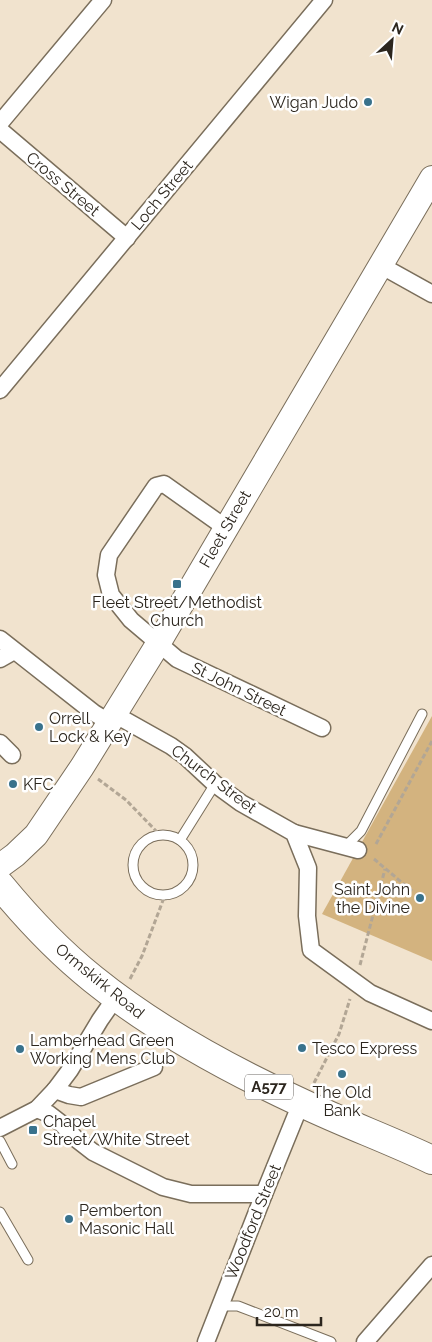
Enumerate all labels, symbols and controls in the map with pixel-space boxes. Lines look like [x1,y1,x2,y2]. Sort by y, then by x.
north arrow [367,15,417,65]
text: N [389,19,406,38]
place label: Wigan Judo [270,93,358,112]
marker: Wigan Judo [362,96,374,108]
street label: Cross Street [23,148,104,221]
street label: Loch Street [127,156,197,234]
street label: Fleet Street [195,486,255,571]
marker: Fleet Street/Methodist Church [171,578,183,590]
place label: Fleet Street/Methodist Church [92,593,263,630]
street label: St John Street [189,658,290,720]
place label: Orrell Lock & Key [49,709,132,746]
marker: Orrell Lock & Key [33,721,45,733]
street label: Church Street [168,741,261,818]
place label: KFC [23,775,53,794]
marker: KFC [7,778,19,790]
place label: Saint John the Divine [334,880,410,917]
marker: Saint John the Divine [414,892,426,904]
street label: Ormskirk Road [52,939,148,1023]
place label: Lamberhead Green Working Mens Club [30,1031,175,1068]
place label: Tesco Express [312,1039,418,1058]
marker: Tesco Express [296,1042,308,1054]
marker: Lamberhead Green Working Mens Club [14,1043,26,1055]
marker: The Old Bank [336,1068,348,1080]
road number: A577 [245,1074,293,1100]
place label: The Old Bank [313,1083,371,1120]
place label: Chapel Street/White Street [43,1112,190,1149]
marker: Chapel Street/White Street [27,1124,39,1136]
street label: Woodford Street [221,1161,285,1283]
place label: Pemberton Masonic Hall [79,1201,174,1238]
marker: Pemberton Masonic Hall [63,1213,75,1225]
scale bar [257,1294,321,1326]
text: 20 m [264,1303,299,1321]

